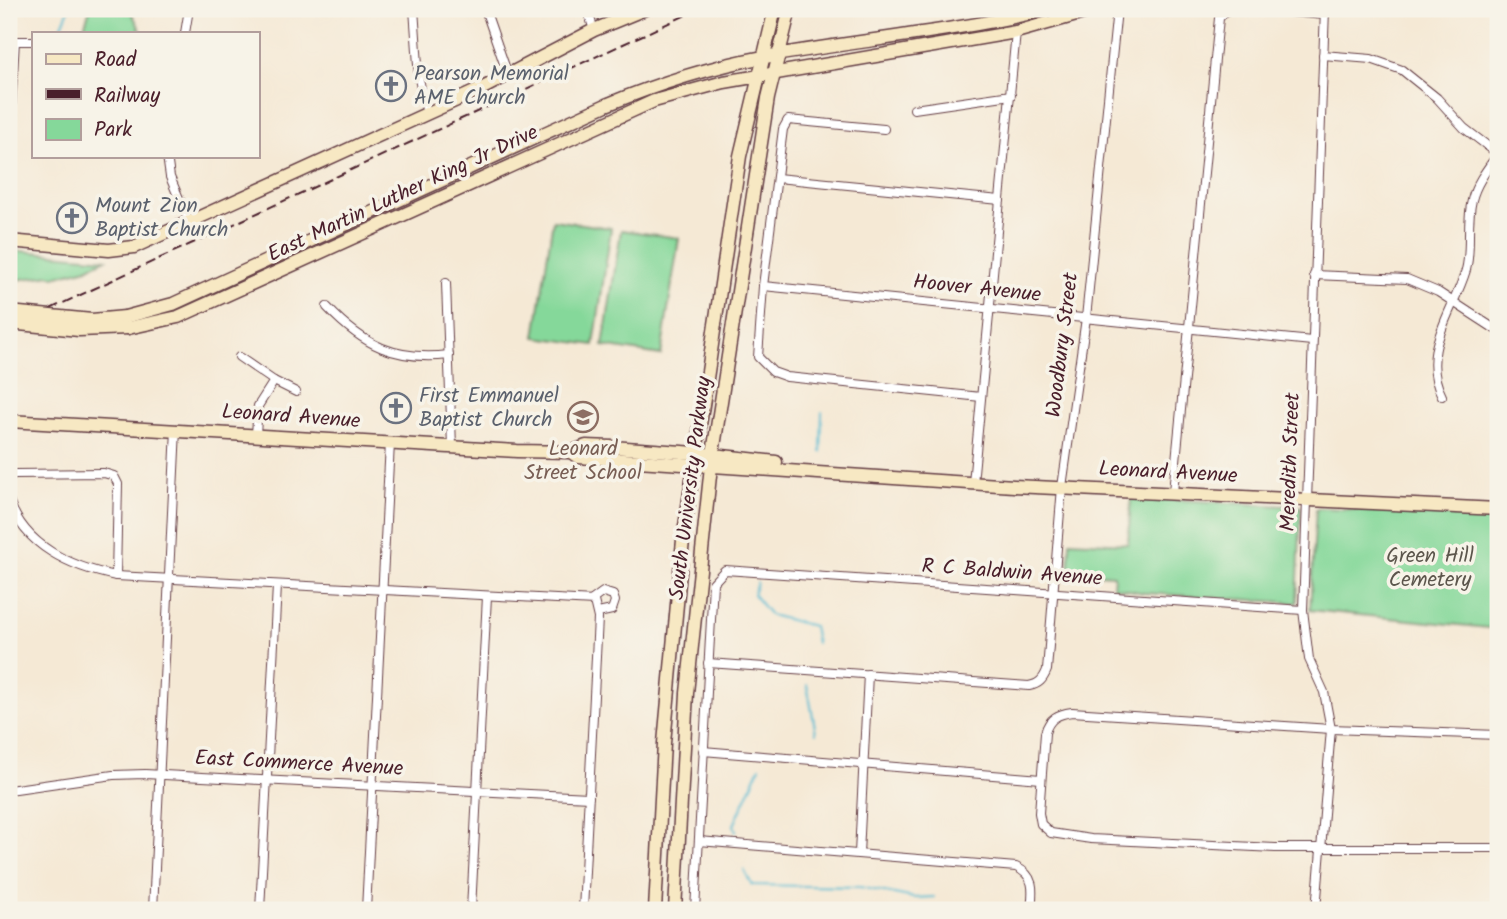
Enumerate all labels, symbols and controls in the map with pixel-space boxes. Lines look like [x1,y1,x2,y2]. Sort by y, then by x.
legend [32,32,259,158]
text: Road [94,44,137,77]
place label: Pearson Memorial AME Church [414,58,569,115]
church icon: Pearson Memorial AME Church [374,69,408,103]
text: Railway [94,80,160,113]
text: Park [94,114,132,147]
street label: East Martin Luther King Jr Drive [262,116,544,271]
place label: Mount Zion Baptist Church [95,190,228,247]
church icon: Mount Zion Baptist Church [55,201,89,235]
street label: Hoover Avenue [911,266,1043,312]
street label: Woodbury Street [1038,270,1088,419]
street label: South University Parkway [661,374,721,602]
place label: First Emmanuel Baptist Church [419,380,559,437]
church icon: First Emmanuel Baptist Church [379,391,413,425]
street label: Meredith Street [1272,391,1310,532]
street label: Leonard Avenue [220,396,362,438]
school or university icon: Leonard Street School [566,400,600,434]
place label: Leonard Street School [524,433,642,490]
street label: Leonard Avenue [1098,453,1239,493]
park label: Green Hill Cemetery [1386,540,1474,597]
street label: R C Baldwin Avenue [921,550,1104,596]
street label: East Commerce Avenue [194,742,405,786]

